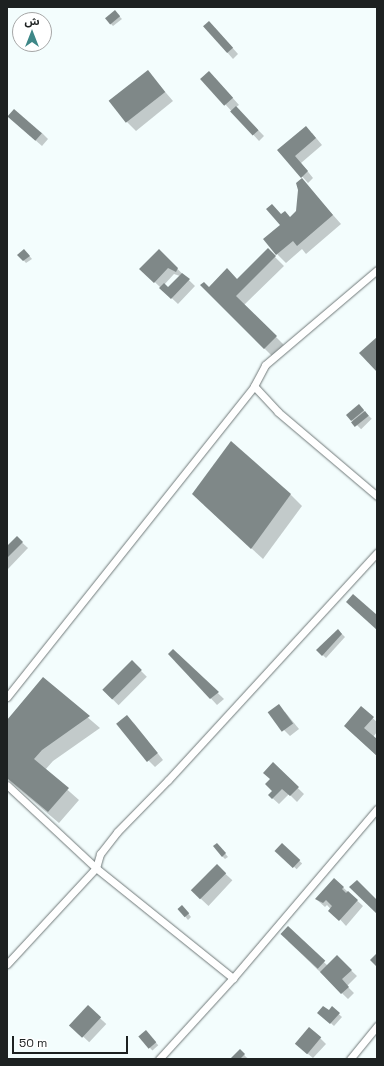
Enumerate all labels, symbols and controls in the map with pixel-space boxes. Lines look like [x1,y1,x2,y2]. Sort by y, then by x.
north arrow [12,12,52,52]
text: ش [24,14,40,28]
scale bar [14,1028,130,1054]
text: 50 m [19,1035,47,1051]

